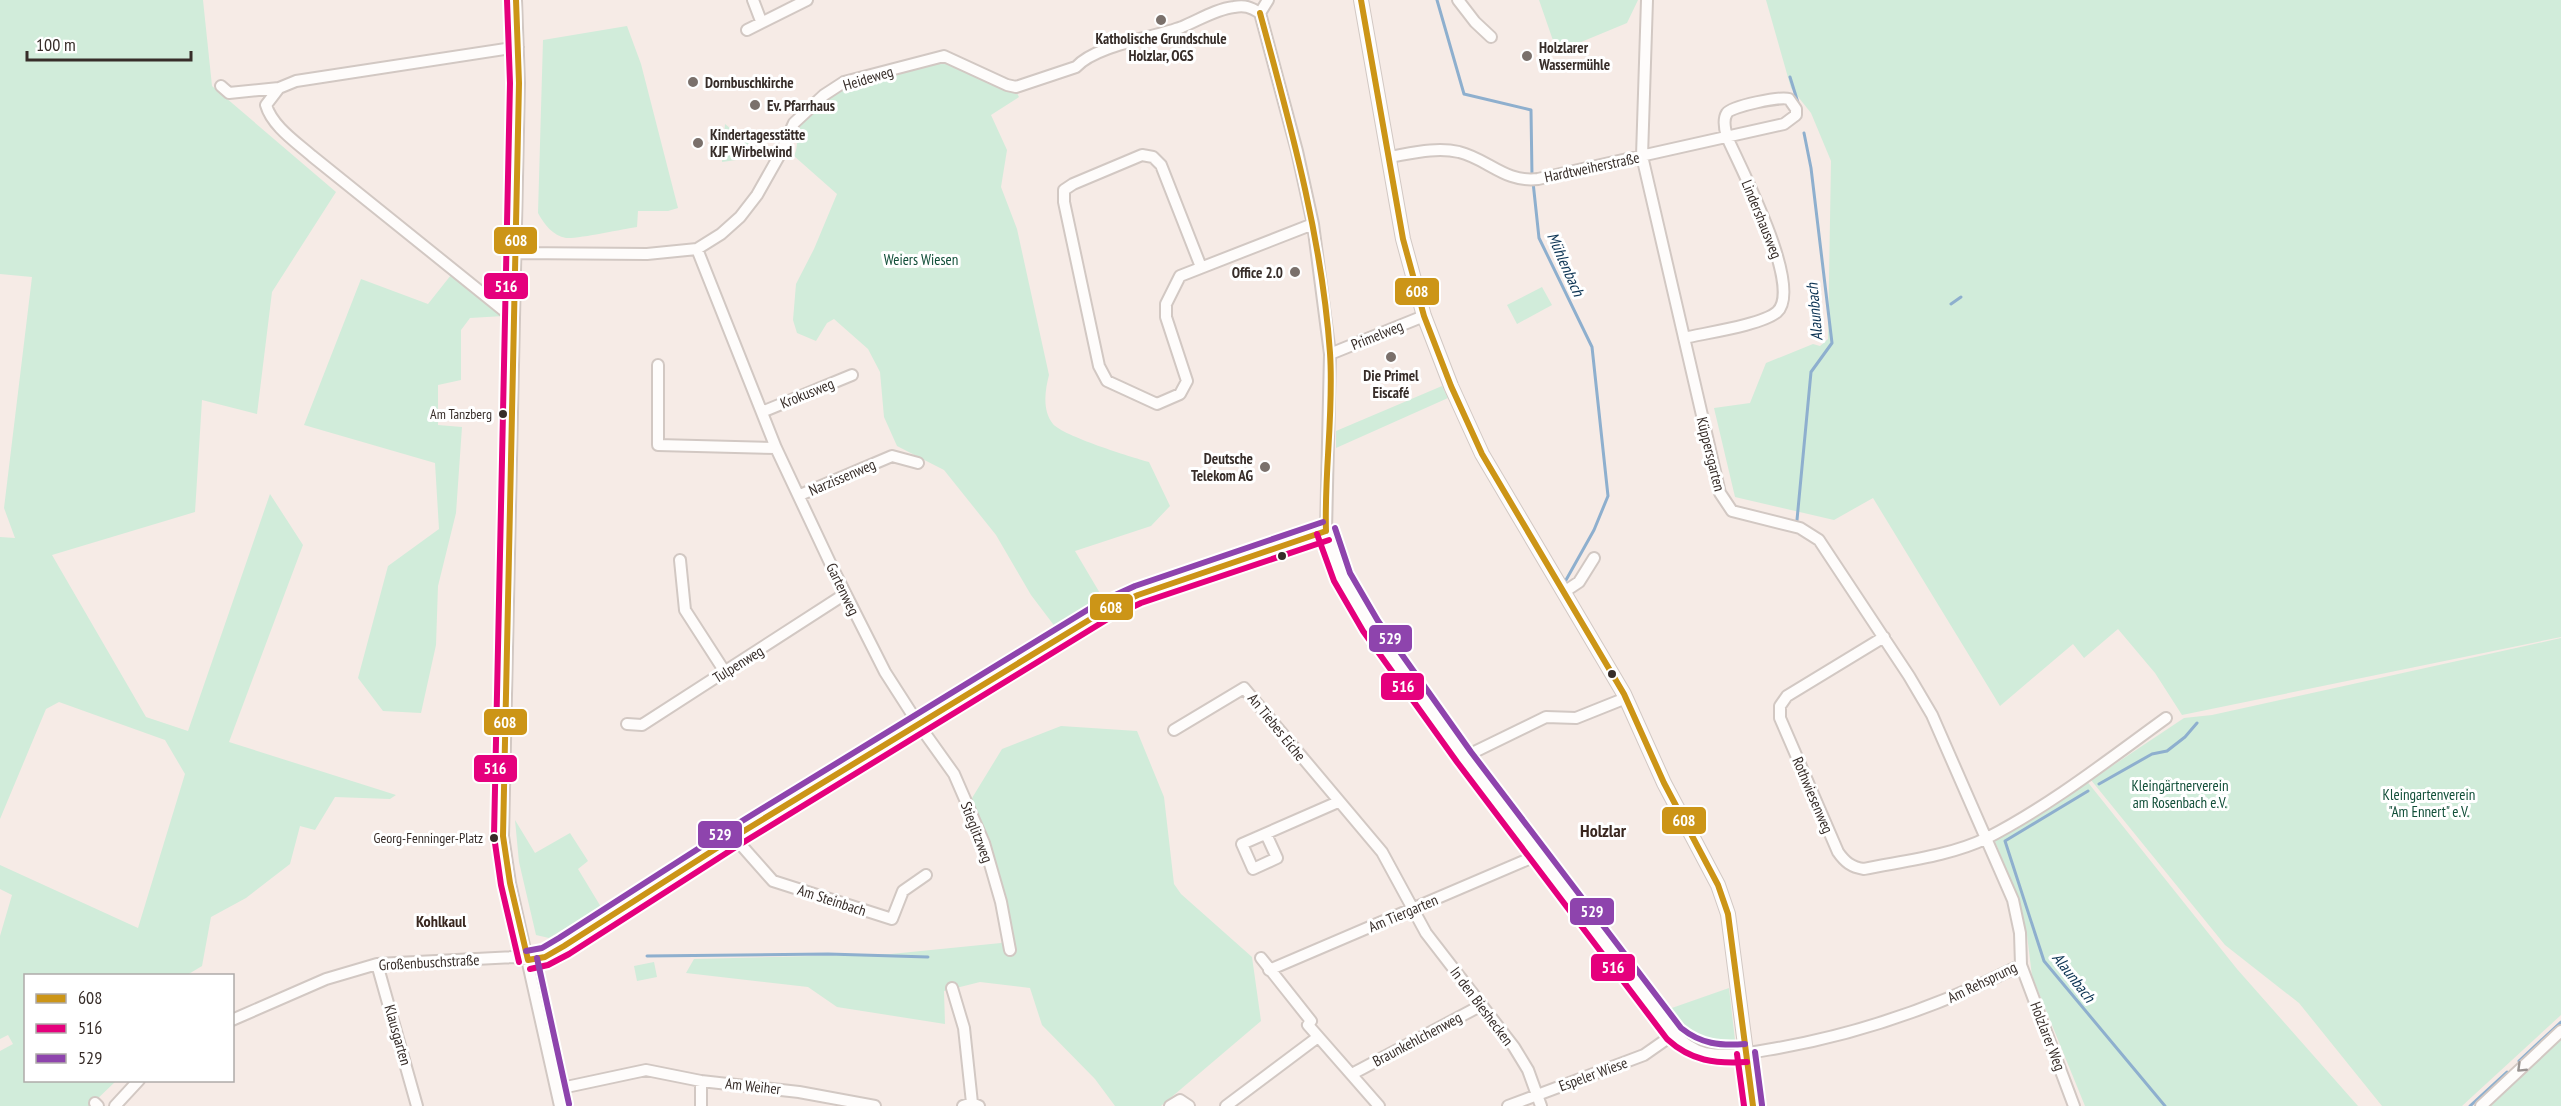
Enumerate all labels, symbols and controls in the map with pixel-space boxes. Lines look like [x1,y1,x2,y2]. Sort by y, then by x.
marker: Katholische Grundschule Holzlar, OGS [1154,13,1168,27]
scale bar [27,24,190,62]
place label: Katholische Grundschule Holzlar, OGS [1095,29,1227,65]
text: 100 m [36,33,76,56]
place label: Holzlarer Wassermühle [1538,38,1610,74]
marker: Holzlarer Wassermühle [1520,49,1534,63]
street label: Heideweg [841,61,895,95]
place label: Dornbuschkirche [705,73,794,92]
marker: Dornbuschkirche [686,75,700,89]
place label: Ev. Pfarrhaus [767,96,835,115]
marker: Ev. Pfarrhaus [748,98,762,112]
place label: Kindertagesstätte KJF Wirbelwind [710,125,806,161]
marker: Kindertagesstätte KJF Wirbelwind [691,136,705,150]
street label: Hardtweiherstraße [1543,148,1641,186]
street label: Lindershausweg [1738,177,1786,261]
line badge: 608 [493,226,538,255]
water label: Mühlenbach [1543,229,1589,300]
text: 608 [505,230,527,250]
park label: Weiers Wiesen [884,250,958,269]
place label: Office 2.0 [1232,263,1283,282]
marker: Office 2.0 [1288,265,1302,279]
line badge: 516 [483,272,529,300]
text: 516 [495,276,518,296]
line badge: 608 [1394,277,1440,306]
text: 608 [1406,281,1428,301]
water label: Alaunbach [1801,281,1826,342]
street label: Primelweg [1348,316,1406,354]
marker: Die Primel Eiscafé [1384,350,1398,364]
place label: Die Primel Eiscafé [1363,366,1419,402]
street label: Krokusweg [777,374,837,412]
place label: Am Tanzberg [430,405,492,423]
marker: Am Tanzberg [497,408,509,420]
street label: Küppersgarten [1693,415,1729,493]
place label: Deutsche Telekom AG [1191,449,1253,485]
street label: Narzissenweg [806,454,878,500]
marker: Deutsche Telekom AG [1258,460,1272,474]
unlabelled marker [1276,550,1288,562]
street label: Gartenweg [822,560,864,618]
line badge: 608 [1089,593,1134,621]
text: 608 [1100,597,1122,617]
line badge: 529 [1368,624,1413,653]
text: 529 [1379,628,1401,648]
street label: Tulpenweg [709,641,767,687]
unlabelled marker [1606,668,1618,680]
line badge: 516 [1380,672,1425,701]
text: 516 [1392,676,1415,696]
street label: An Tiebes Eiche [1244,689,1310,765]
line badge: 608 [483,708,528,736]
text: 608 [494,712,516,732]
line badge: 516 [473,754,518,783]
street label: Rothwiesenweg [1788,754,1838,836]
text: 516 [484,758,507,778]
park label: Kleingärtnerverein am Rosenbach e.V. [2131,776,2229,812]
park label: Kleingartenverein "Am Ennert" e.V. [2383,785,2475,821]
street label: Stieglitzweg [957,799,997,865]
line badge: 608 [1661,806,1707,835]
text: 608 [1673,810,1695,830]
district label: Holzlar [1580,819,1627,842]
line badge: 529 [697,820,743,849]
text: 529 [709,824,731,844]
place label: Georg-Fenninger-Platz [374,829,483,847]
marker: Georg-Fenninger-Platz [488,832,500,844]
street label: Am Steinbach [795,880,869,920]
street label: Am Tiergarten [1365,890,1441,936]
line badge: 529 [1569,897,1615,926]
text: 529 [1581,901,1603,921]
district label: Kohlkaul [416,911,466,931]
water label: Alaunbach [2048,948,2100,1007]
street label: Großenbuschstraße [378,950,480,974]
line badge: 516 [1590,953,1636,982]
text: 516 [1602,957,1625,977]
street label: Am Rehsprung [1944,957,2020,1007]
street label: In den Bieshecken [1446,963,1518,1049]
legend [24,974,234,1082]
text: 608 [78,986,102,1009]
street label: Holzlarer Weg [2026,999,2070,1073]
street label: Klausgarten [380,1002,416,1068]
street label: Braunkehlchenweg [1369,1008,1465,1070]
text: 516 [78,1016,102,1039]
text: 529 [78,1046,102,1069]
street label: Espeler Wiese [1556,1053,1630,1095]
one-way arrow [2518,1061,2529,1072]
street label: Am Weiher [724,1074,783,1098]

